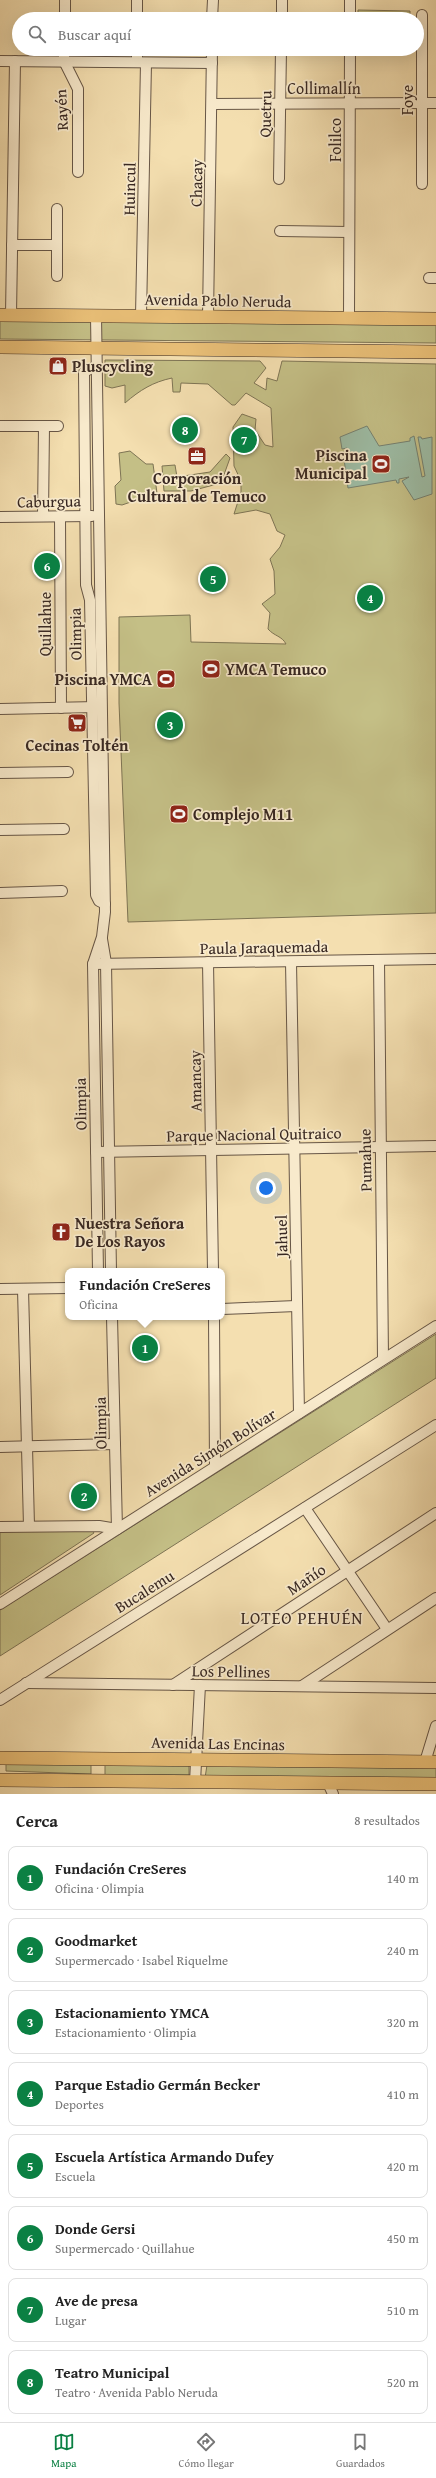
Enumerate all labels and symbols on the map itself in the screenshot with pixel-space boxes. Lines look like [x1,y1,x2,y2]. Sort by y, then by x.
street label: Collimallín [287,76,361,100]
street label: Foye [395,85,419,115]
street label: Rayén [48,89,74,131]
street label: Quetru [253,90,277,138]
street label: Folilco [323,118,347,162]
street label: Chacay [184,159,208,207]
street label: Huincul [117,162,141,216]
street label: Avenida Pablo Neruda [144,287,292,313]
place label: Pluscycling [72,354,153,378]
shop icon: Pluscycling [47,355,69,377]
pin: 8 [172,415,198,445]
pin: 7 [231,425,257,455]
place label: Piscina Municipal [295,443,368,485]
office icon: Corporación Cultural de Temuco [186,445,208,467]
sports icon: Piscina Municipal [370,453,392,475]
place label: Corporación Cultural de Temuco [128,466,267,508]
street label: Caburgua [17,488,82,514]
pin: 6 [34,551,60,581]
pin: 5 [200,564,226,594]
pin: 4 [357,583,383,613]
street label: Quillahue [33,592,57,656]
street label: Olimpia [63,607,87,660]
place label: YMCA Temuco [225,657,327,681]
sports icon: YMCA Temuco [200,658,222,680]
place label: Piscina YMCA [55,667,153,691]
sports icon: Piscina YMCA [155,668,177,690]
pin: 3 [157,710,183,740]
supermarket icon: Cecinas Toltén [66,712,88,734]
place label: Cecinas Toltén [26,733,129,757]
place label: Complejo M11 [193,802,293,826]
sports icon: Complejo M11 [168,803,190,825]
street label: Paula Jaraquemada [200,934,329,960]
street label: Amancay [182,1050,208,1112]
street label: Olimpia [68,1077,92,1130]
street label: Parque Nacional Quitraico [166,1120,342,1148]
street label: Pumahue [352,1128,378,1192]
your location [256,1178,276,1198]
place label: Nuestra Señora De Los Rayos [75,1211,185,1253]
street label: Jahuel [269,1214,293,1259]
church icon: Nuestra Señora De Los Rayos [50,1221,72,1243]
pin: 1 [132,1333,158,1363]
street label: Olimpia [88,1396,112,1449]
street label: Avenida Simón Bolívar [140,1402,281,1502]
pin: 2 [71,1481,97,1511]
street label: Mañío [282,1557,330,1601]
street label: Bucalemu [110,1563,179,1619]
district label: LOTEO PEHUÉN [241,1605,363,1630]
street label: Los Pellines [192,1658,270,1684]
street label: Avenida Las Encinas [151,1730,285,1756]

